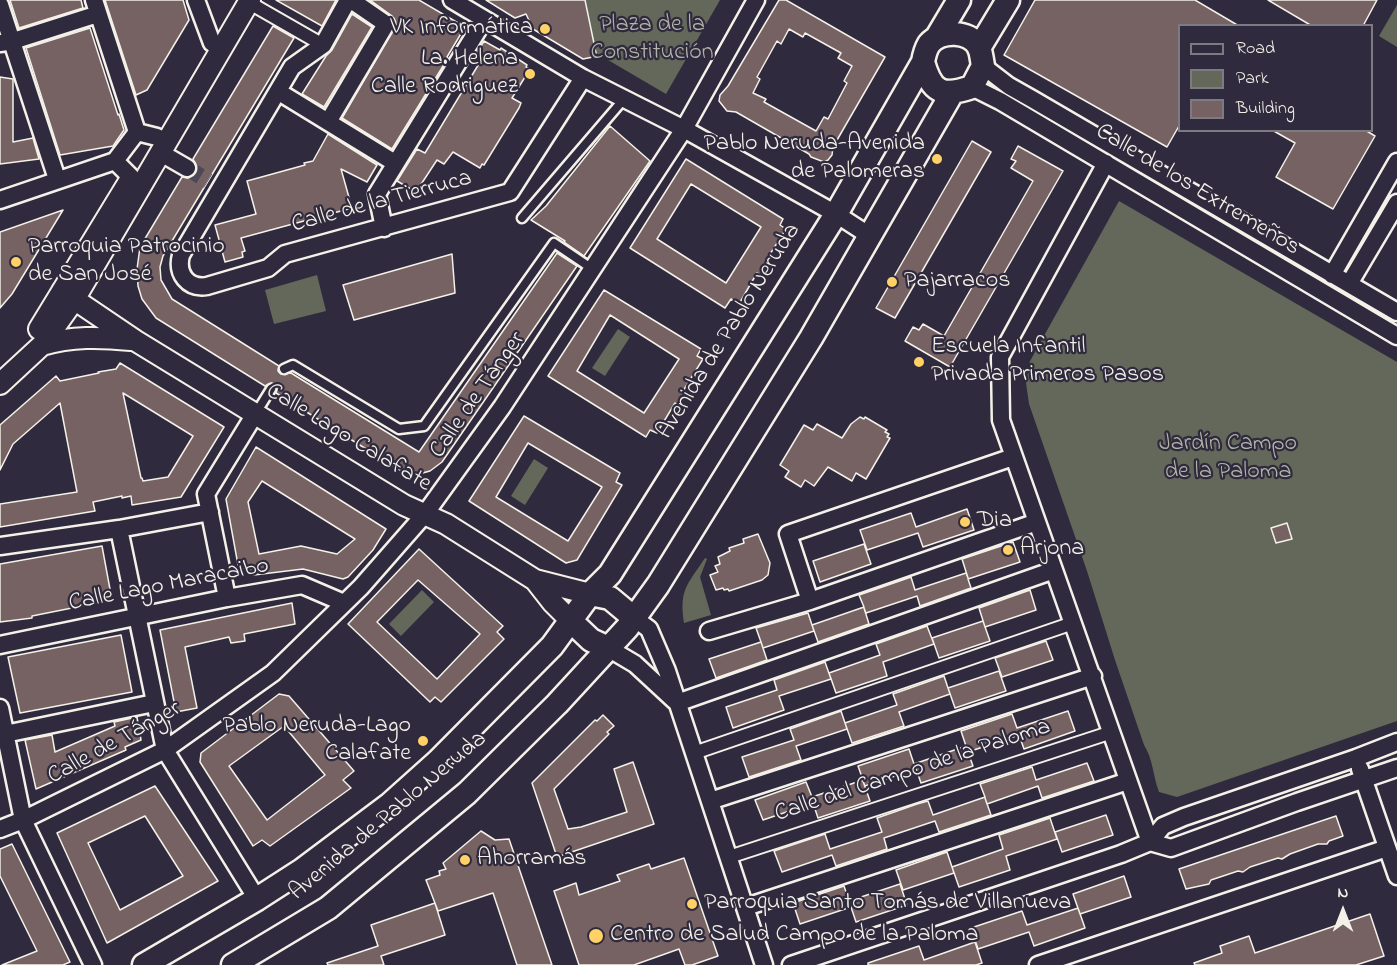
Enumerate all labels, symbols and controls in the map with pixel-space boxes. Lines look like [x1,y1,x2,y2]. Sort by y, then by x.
park label: Plaza de la Constitución [590,12,714,68]
place label: VK Informática [390,15,533,43]
marker: VK Informática [538,22,552,36]
legend [1178,24,1373,132]
text: Road [1236,36,1275,62]
place label: La. Helena Calle Rodriguez [371,46,518,102]
text: Park [1236,66,1269,92]
marker: La. Helena Calle Rodriguez [523,67,537,81]
text: Building [1236,96,1295,122]
street label: Calle de los Extremeños [1090,119,1304,263]
place label: Pablo Neruda-Avenida de Palomeras [704,131,925,187]
marker: Pablo Neruda-Avenida de Palomeras [930,152,944,166]
street label: Calle de la Tierruca [289,165,475,241]
street label: Avenida de Pablo Neruda [652,219,808,445]
place label: Parroquia Patrocinio de San José [28,234,225,290]
marker: Parroquia Patrocinio de San José [9,255,23,269]
place label: Pajarracos [904,268,1010,296]
marker: Pajarracos [885,275,899,289]
street label: Calle de Tánger [425,327,533,465]
place label: Escuela Infantil Privada Primeros Pasos [931,334,1164,390]
marker: Escuela Infantil Privada Primeros Pasos [912,355,926,369]
street label: Calle Lago Calafate [260,378,436,500]
park label: Jardín Campo de la Paloma [1159,431,1297,487]
place label: Dia [977,508,1012,536]
marker: Dia [958,515,972,529]
place label: Arjona [1020,536,1084,564]
marker: Arjona [1001,543,1015,557]
street label: Calle Lago Maracaibo [67,552,271,620]
street label: Calle de Tánger [43,696,187,792]
place label: Pablo Neruda-Lago Calafate [223,713,411,769]
street label: Calle del Campo de la Paloma [771,714,1055,830]
street label: Avenida de Pablo Neruda [284,726,494,908]
marker: Pablo Neruda-Lago Calafate [416,734,430,748]
place label: Ahorramás [477,846,586,874]
marker: Ahorramás [458,853,472,867]
north arrow [1313,881,1373,941]
text: N [1338,881,1348,905]
place label: Parroquia Santo Tomás de Villanueva [704,890,1071,918]
marker: Parroquia Santo Tomás de Villanueva [685,897,699,911]
place label: Centro de Salud Campo de la Paloma [610,922,979,950]
marker: Centro de Salud Campo de la Paloma [587,927,605,945]

